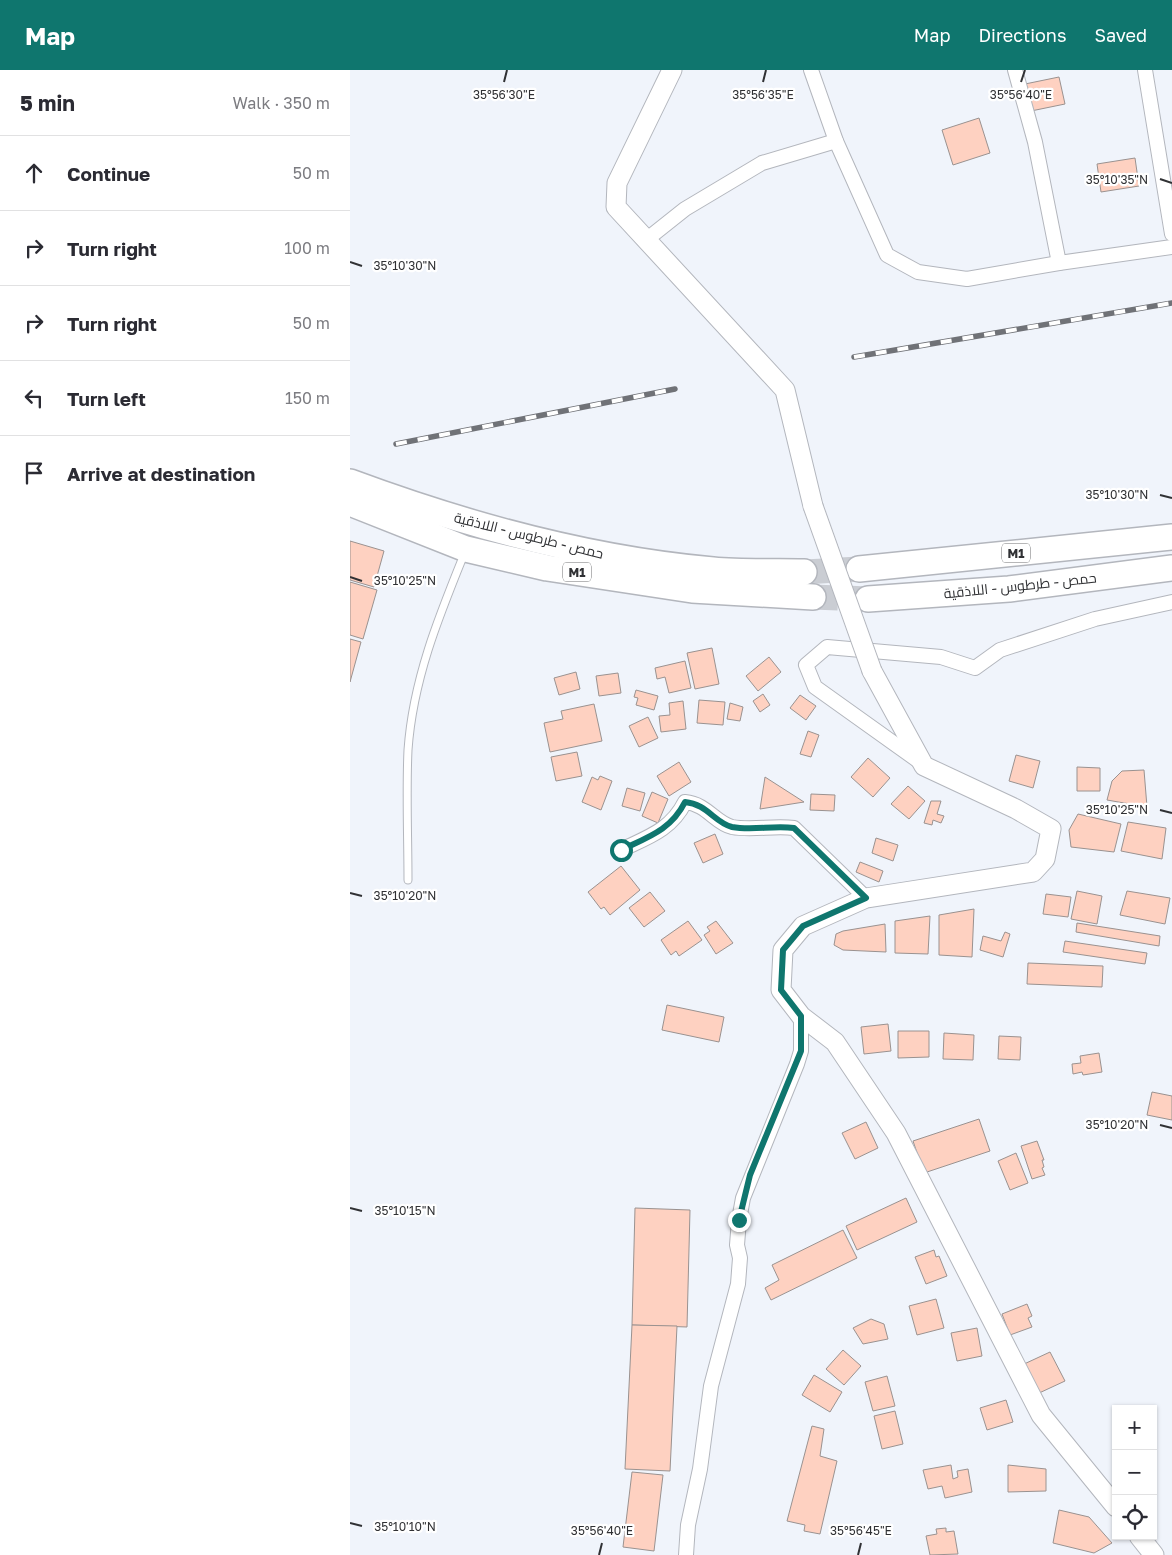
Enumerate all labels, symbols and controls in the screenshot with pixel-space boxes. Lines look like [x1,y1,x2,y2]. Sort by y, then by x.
text: Map [25,21,75,50]
text: Map [914,24,950,46]
text: Directions [978,24,1066,46]
text: Saved [1094,24,1147,46]
text: 35°56'30"E [473,87,535,102]
text: 35°56'35"E [732,87,794,102]
text: 35°56'40"E [990,87,1052,102]
text: 5 min [20,90,75,116]
text: Walk · 350 m [233,93,330,113]
icon: ahead [20,159,48,187]
text: Continue [67,162,150,185]
text: 50 m [293,163,330,183]
text: 35°10'35"N [1086,172,1148,187]
icon: right [20,234,48,262]
text: Turn right [67,237,157,260]
text: 100 m [284,238,330,258]
text: 35°10'30"N [374,258,436,273]
icon: right [20,309,48,337]
text: Turn right [67,312,157,335]
text: 50 m [293,313,330,333]
icon: left [20,384,48,412]
text: Turn left [67,387,146,410]
text: 150 m [285,388,330,408]
icon: arrive [20,459,48,487]
text: Arrive at destination [67,462,255,485]
text: 35°10'30"N [1086,487,1148,502]
street label: حمص - طرطوس - اللاذقية [452,508,606,562]
road number: M1 [1002,543,1030,562]
road number: M1 [563,562,591,582]
street label: حمص - طرطوس - اللاذقية [943,569,1097,601]
text: 35°10'25"N [374,573,436,588]
text: 35°10'25"N [1086,802,1148,817]
route start [610,839,633,862]
text: 35°10'20"N [374,888,436,903]
text: 35°10'20"N [1086,1117,1148,1132]
text: 35°10'15"N [374,1203,436,1218]
route end [728,1209,751,1232]
map controls [1112,1405,1157,1540]
button: + [1112,1405,1157,1450]
button: − [1112,1450,1157,1495]
button: locate [1112,1495,1157,1540]
text: 35°10'10"N [374,1519,436,1534]
text: 35°56'40"E [571,1523,633,1538]
text: 35°56'45"E [830,1523,892,1538]

